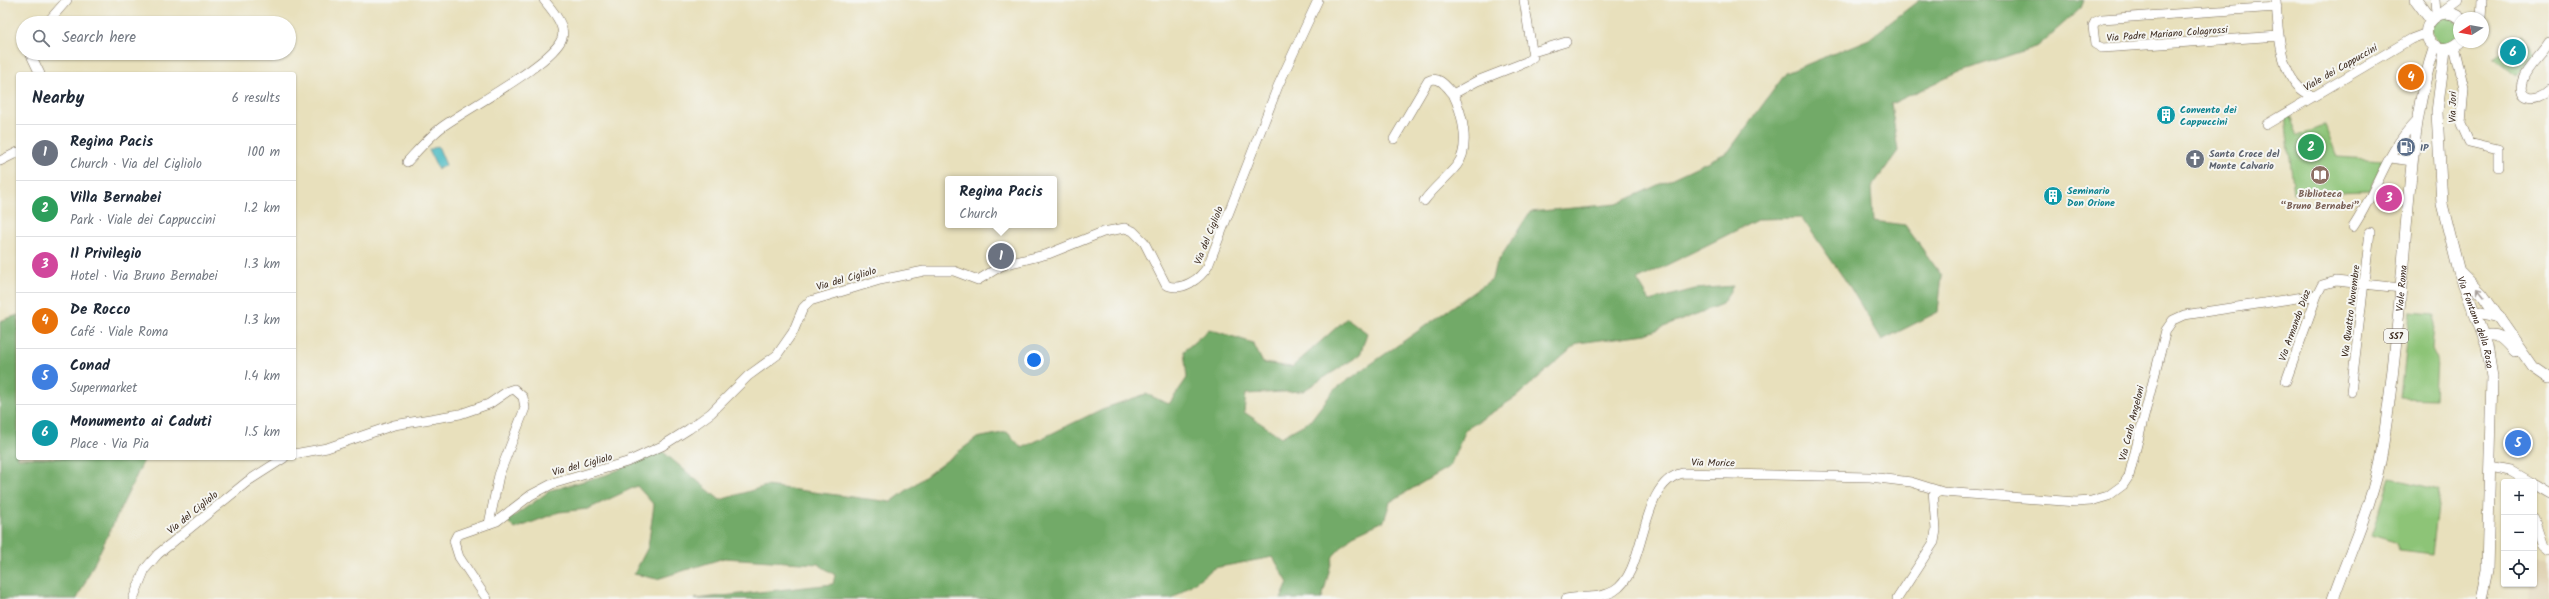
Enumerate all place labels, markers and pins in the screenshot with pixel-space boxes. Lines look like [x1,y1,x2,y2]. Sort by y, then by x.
pin: 6 [2500,37,2526,67]
pin: 4 [2398,62,2424,92]
place label: Convento dei Cappuccini [2180,102,2237,130]
building icon: Convento dei Cappuccini [2155,104,2177,126]
pin: 2 [2298,132,2324,162]
fuel station icon: IP [2395,136,2417,158]
place label: IP [2420,140,2429,156]
place label: Santa Croce del Monte Calvario [2209,146,2280,174]
church icon: Santa Croce del Monte Calvario [2184,148,2206,170]
library icon: Biblioteca “Bruno Bernabei” [2309,164,2331,186]
place label: Seminario Don Orione [2067,183,2115,211]
pin: 3 [2376,183,2402,213]
building icon: Seminario Don Orione [2042,185,2064,207]
place label: Biblioteca “Bruno Bernabei” [2280,186,2360,214]
pin: 1 [988,241,1014,271]
pin: 5 [2505,428,2531,458]

